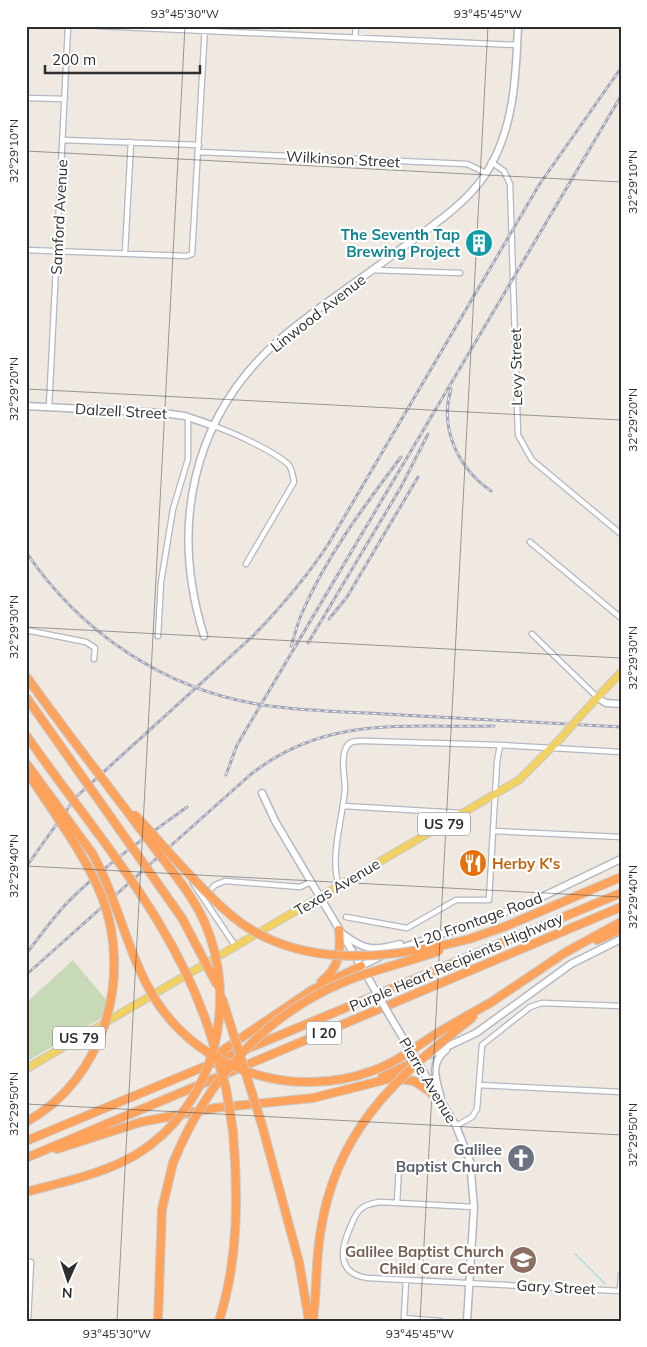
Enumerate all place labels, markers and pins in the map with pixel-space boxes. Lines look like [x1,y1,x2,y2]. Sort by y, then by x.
place label: The Seventh Tap Brewing Project [341,225,460,261]
building icon: The Seventh Tap Brewing Project [464,228,494,258]
restaurant icon: Herby K's [458,848,488,878]
place label: Herby K's [492,854,560,873]
place label: Galilee Baptist Church [396,1140,502,1176]
church icon: Galilee Baptist Church [506,1143,536,1173]
place label: Galilee Baptist Church Child Care Center [345,1242,504,1278]
school or university icon: Galilee Baptist Church Child Care Center [508,1245,538,1275]

